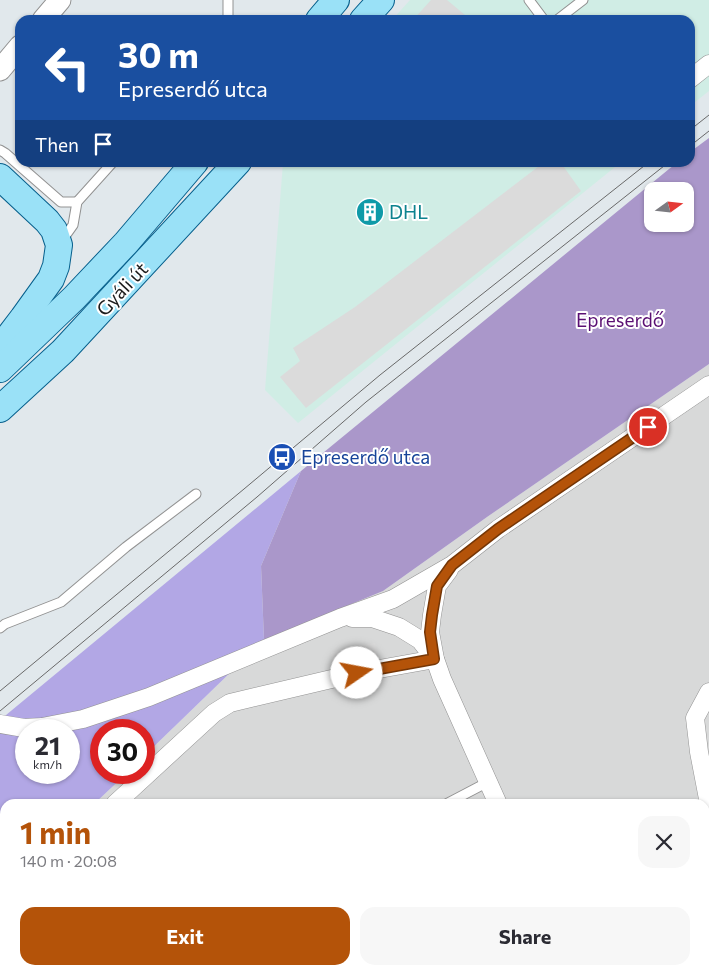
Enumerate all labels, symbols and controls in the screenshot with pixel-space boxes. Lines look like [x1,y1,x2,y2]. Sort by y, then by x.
text: 30 m [118,32,199,75]
icon: left [35,35,100,100]
text: Epreserdő utca [118,75,268,102]
icon: arrive [89,130,117,158]
text: Then [35,133,79,156]
north arrow [644,182,694,232]
map controls [644,182,694,232]
building icon: DHL [355,197,385,227]
place label: DHL [389,200,428,223]
street label: Gyáli út [91,257,152,320]
park label: Epreserdő [576,308,664,331]
pin [627,406,669,448]
icon: arrive [634,413,662,441]
bus stop icon: Epreserdő utca [267,442,297,472]
place label: Epreserdő utca [301,445,430,468]
position arrow [330,646,382,698]
speed limit sign: 30 [90,719,155,784]
text: 21 [35,730,60,760]
text: km/h [33,757,62,771]
text: 1 min [20,813,91,850]
button: close [638,816,690,868]
text: 140 m · 20:08 [20,851,117,870]
button: Exit [20,907,350,965]
button: Share [360,907,690,965]

